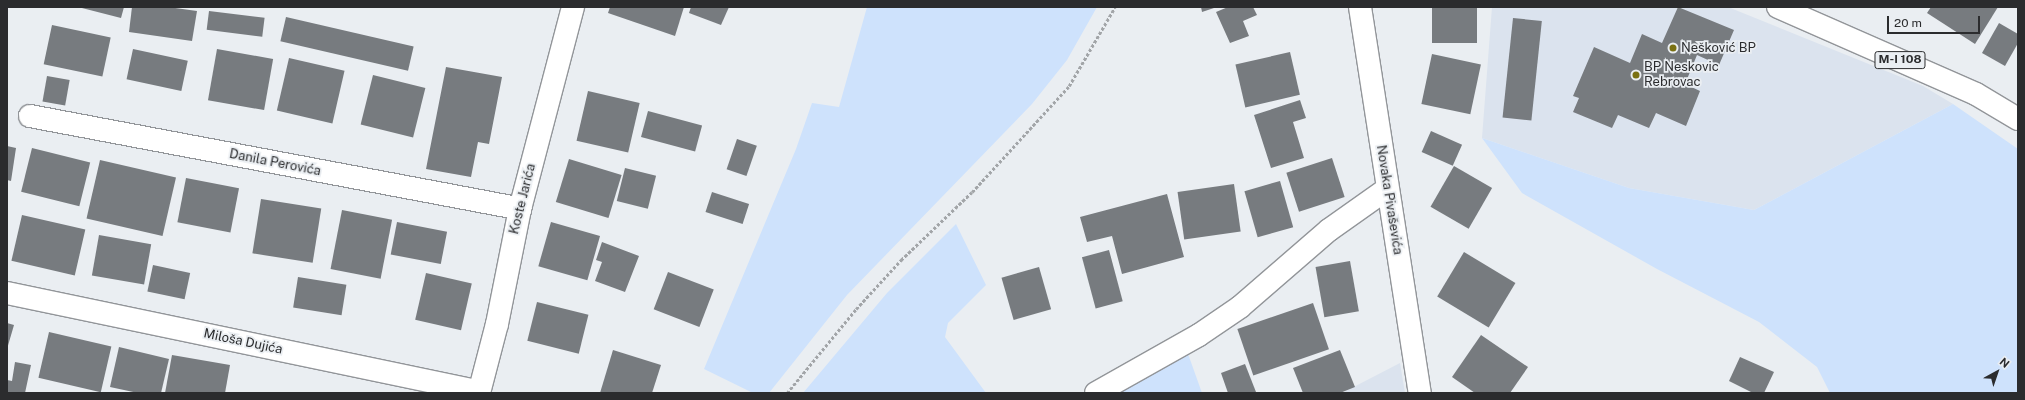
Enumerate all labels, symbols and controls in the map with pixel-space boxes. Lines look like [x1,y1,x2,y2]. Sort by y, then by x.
scale bar [1889,8,1982,34]
text: 20 m [1894,16,1922,30]
place label: Nešković BP [1681,40,1756,56]
marker: Nešković BP [1668,43,1678,53]
road number: M-I 108 [1874,50,1926,70]
place label: BP Neskovic Rebrovac [1644,60,1719,91]
marker: BP Neskovic Rebrovac [1631,70,1641,80]
street label: Novaka Pivaševića [1373,144,1405,256]
street label: Danila Perovića [228,146,322,180]
street label: Koste Jarića [507,162,539,236]
street label: Miloša Dujića [202,326,284,358]
north arrow [1977,352,2017,392]
text: N [1998,355,2012,370]

